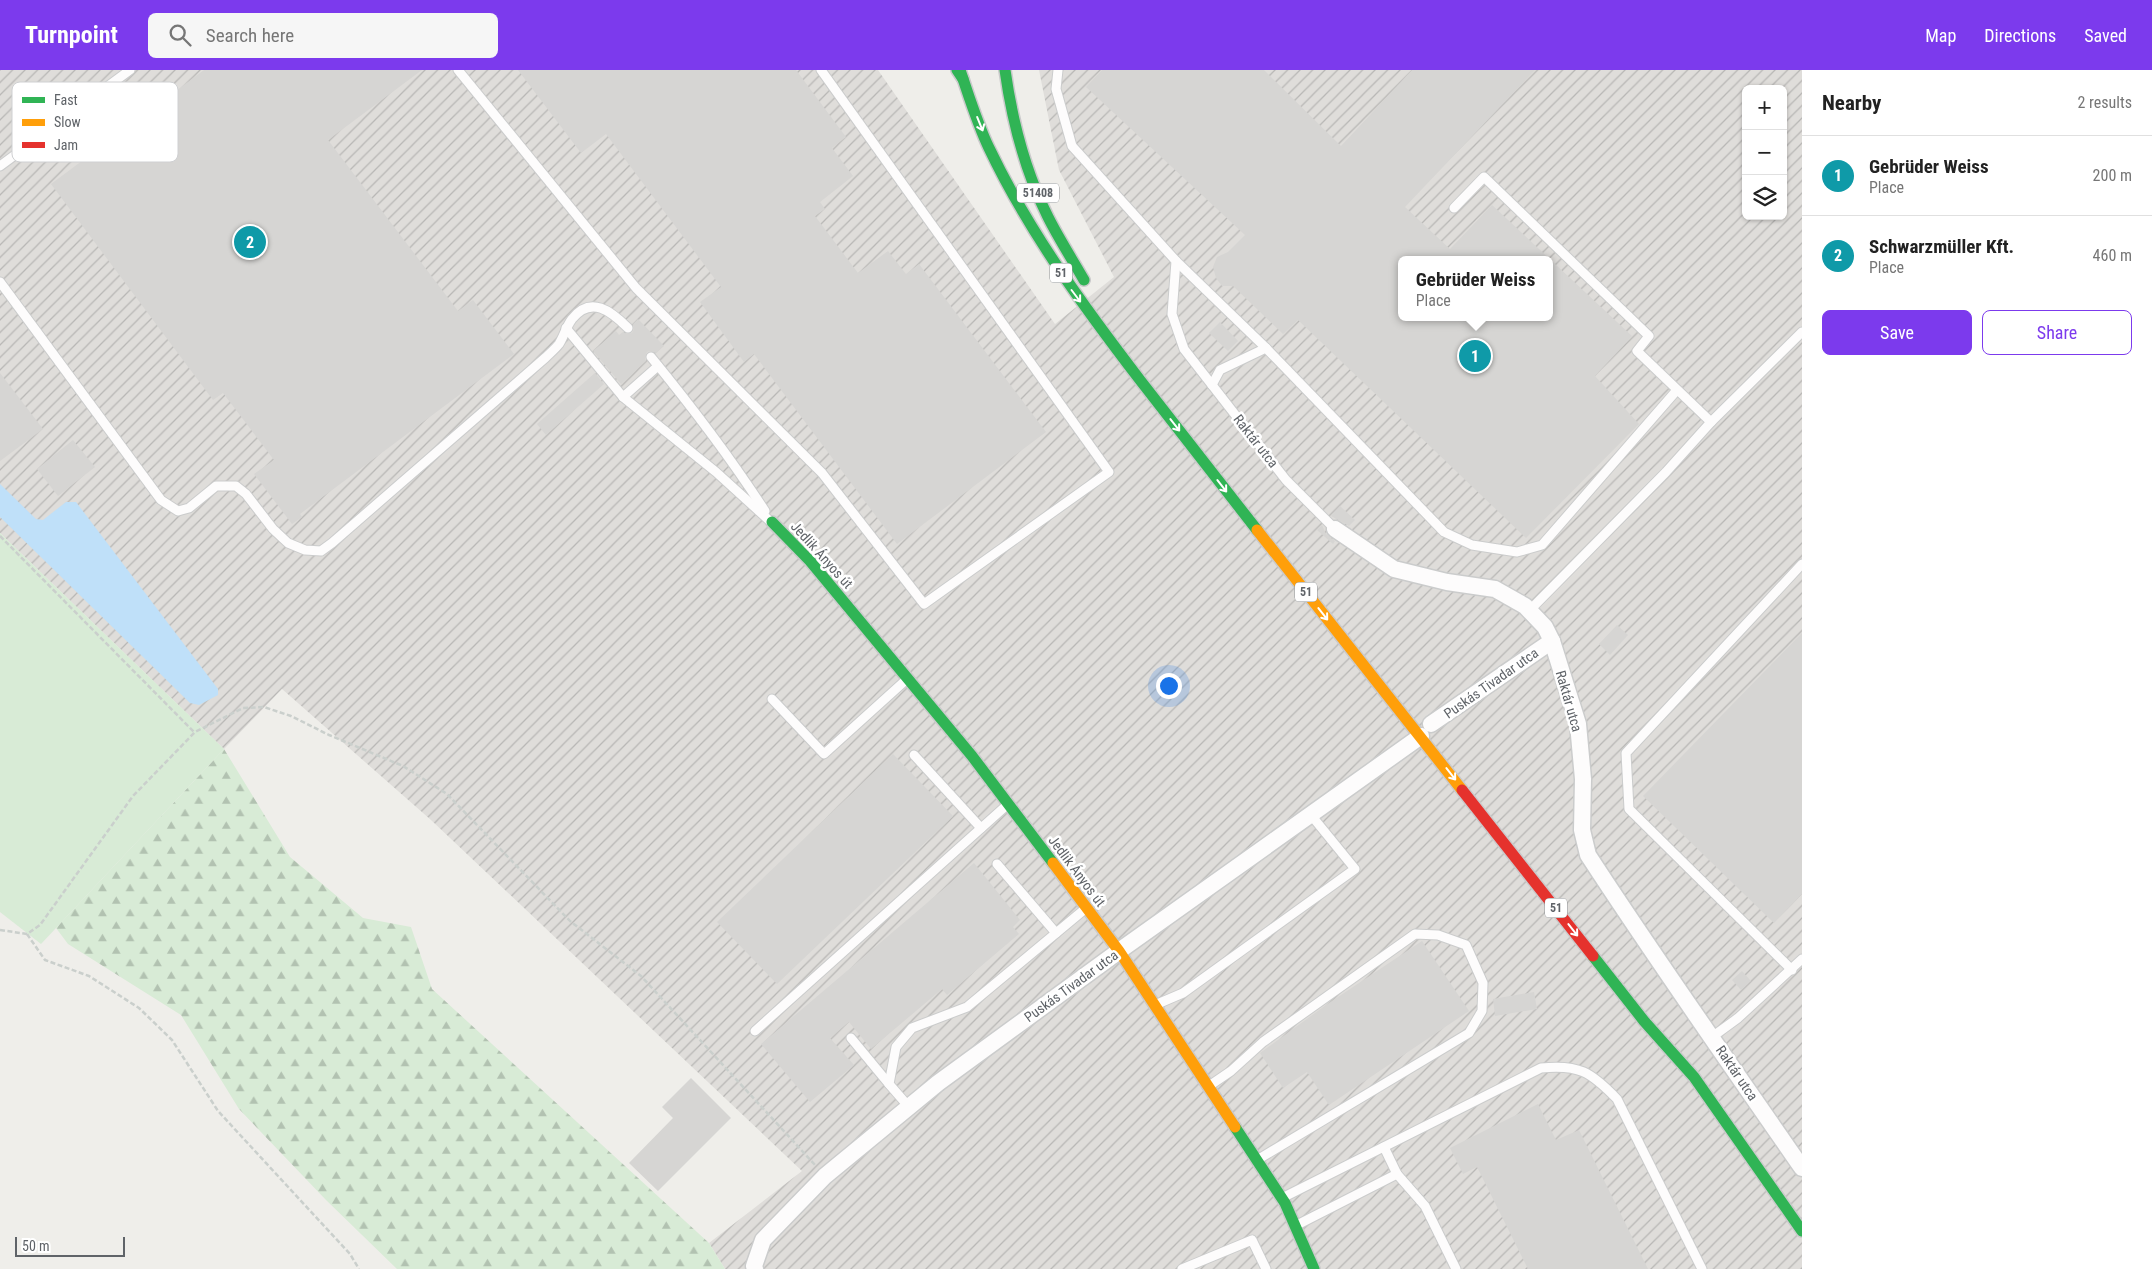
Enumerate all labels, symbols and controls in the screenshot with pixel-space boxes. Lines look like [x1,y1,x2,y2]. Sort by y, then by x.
search box [148,13,498,58]
text: Turnpoint [25,21,118,49]
icon: search [166,21,194,49]
text: Search here [206,24,294,47]
text: Map [1925,25,1956,46]
text: Directions [1984,25,2056,46]
text: Saved [2084,25,2127,46]
legend [12,82,178,162]
map controls [1742,85,1787,220]
button: + [1742,85,1787,130]
text: Nearby [1822,91,1881,115]
text: Fast [54,92,78,108]
text: 2 results [2077,93,2132,112]
text: Slow [54,114,81,130]
one-way arrow [975,116,985,131]
button: − [1742,130,1787,175]
text: Jam [54,137,78,153]
text: Gebrüder Weiss [1869,155,1989,178]
text: 1 [1834,166,1842,185]
text: 200 m [2093,166,2132,185]
button: layers [1742,175,1787,220]
text: Place [1869,178,1904,197]
road number: 51408 [1017,184,1059,202]
pin: 2 [234,223,266,261]
text: Schwarzmüller Kft. [1869,235,2014,258]
text: 2 [1834,246,1842,265]
text: 460 m [2093,246,2132,265]
popup [1398,256,1553,321]
text: Place [1869,258,1904,277]
road number: 51 [1050,264,1072,282]
text: Gebrüder Weiss [1416,268,1535,291]
one-way arrow [1071,289,1082,302]
text: Place [1416,291,1451,310]
button: Save [1822,310,1972,355]
button: Share [1982,310,2132,355]
pin: 1 [1459,337,1491,375]
street label: Raktár utca [1230,411,1282,471]
one-way arrow [1170,418,1180,432]
one-way arrow [1217,479,1228,492]
street label: Jedlik Ányos út [788,518,857,592]
road number: 51 [1295,582,1317,602]
one-way arrow [1317,607,1328,620]
street label: Puskás Tivadar utca [1441,644,1541,722]
street label: Raktár utca [1553,669,1585,733]
your location [1156,673,1182,699]
one-way arrow [1446,767,1457,780]
street label: Jedlik Ányos út [1045,832,1110,909]
road number: 51 [1545,898,1567,918]
one-way arrow [1568,923,1578,937]
street label: Puskás Tivadar utca [1021,947,1121,1025]
street label: Raktár utca [1713,1042,1761,1104]
scale bar [15,1234,125,1257]
text: 50 m [22,1238,50,1254]

